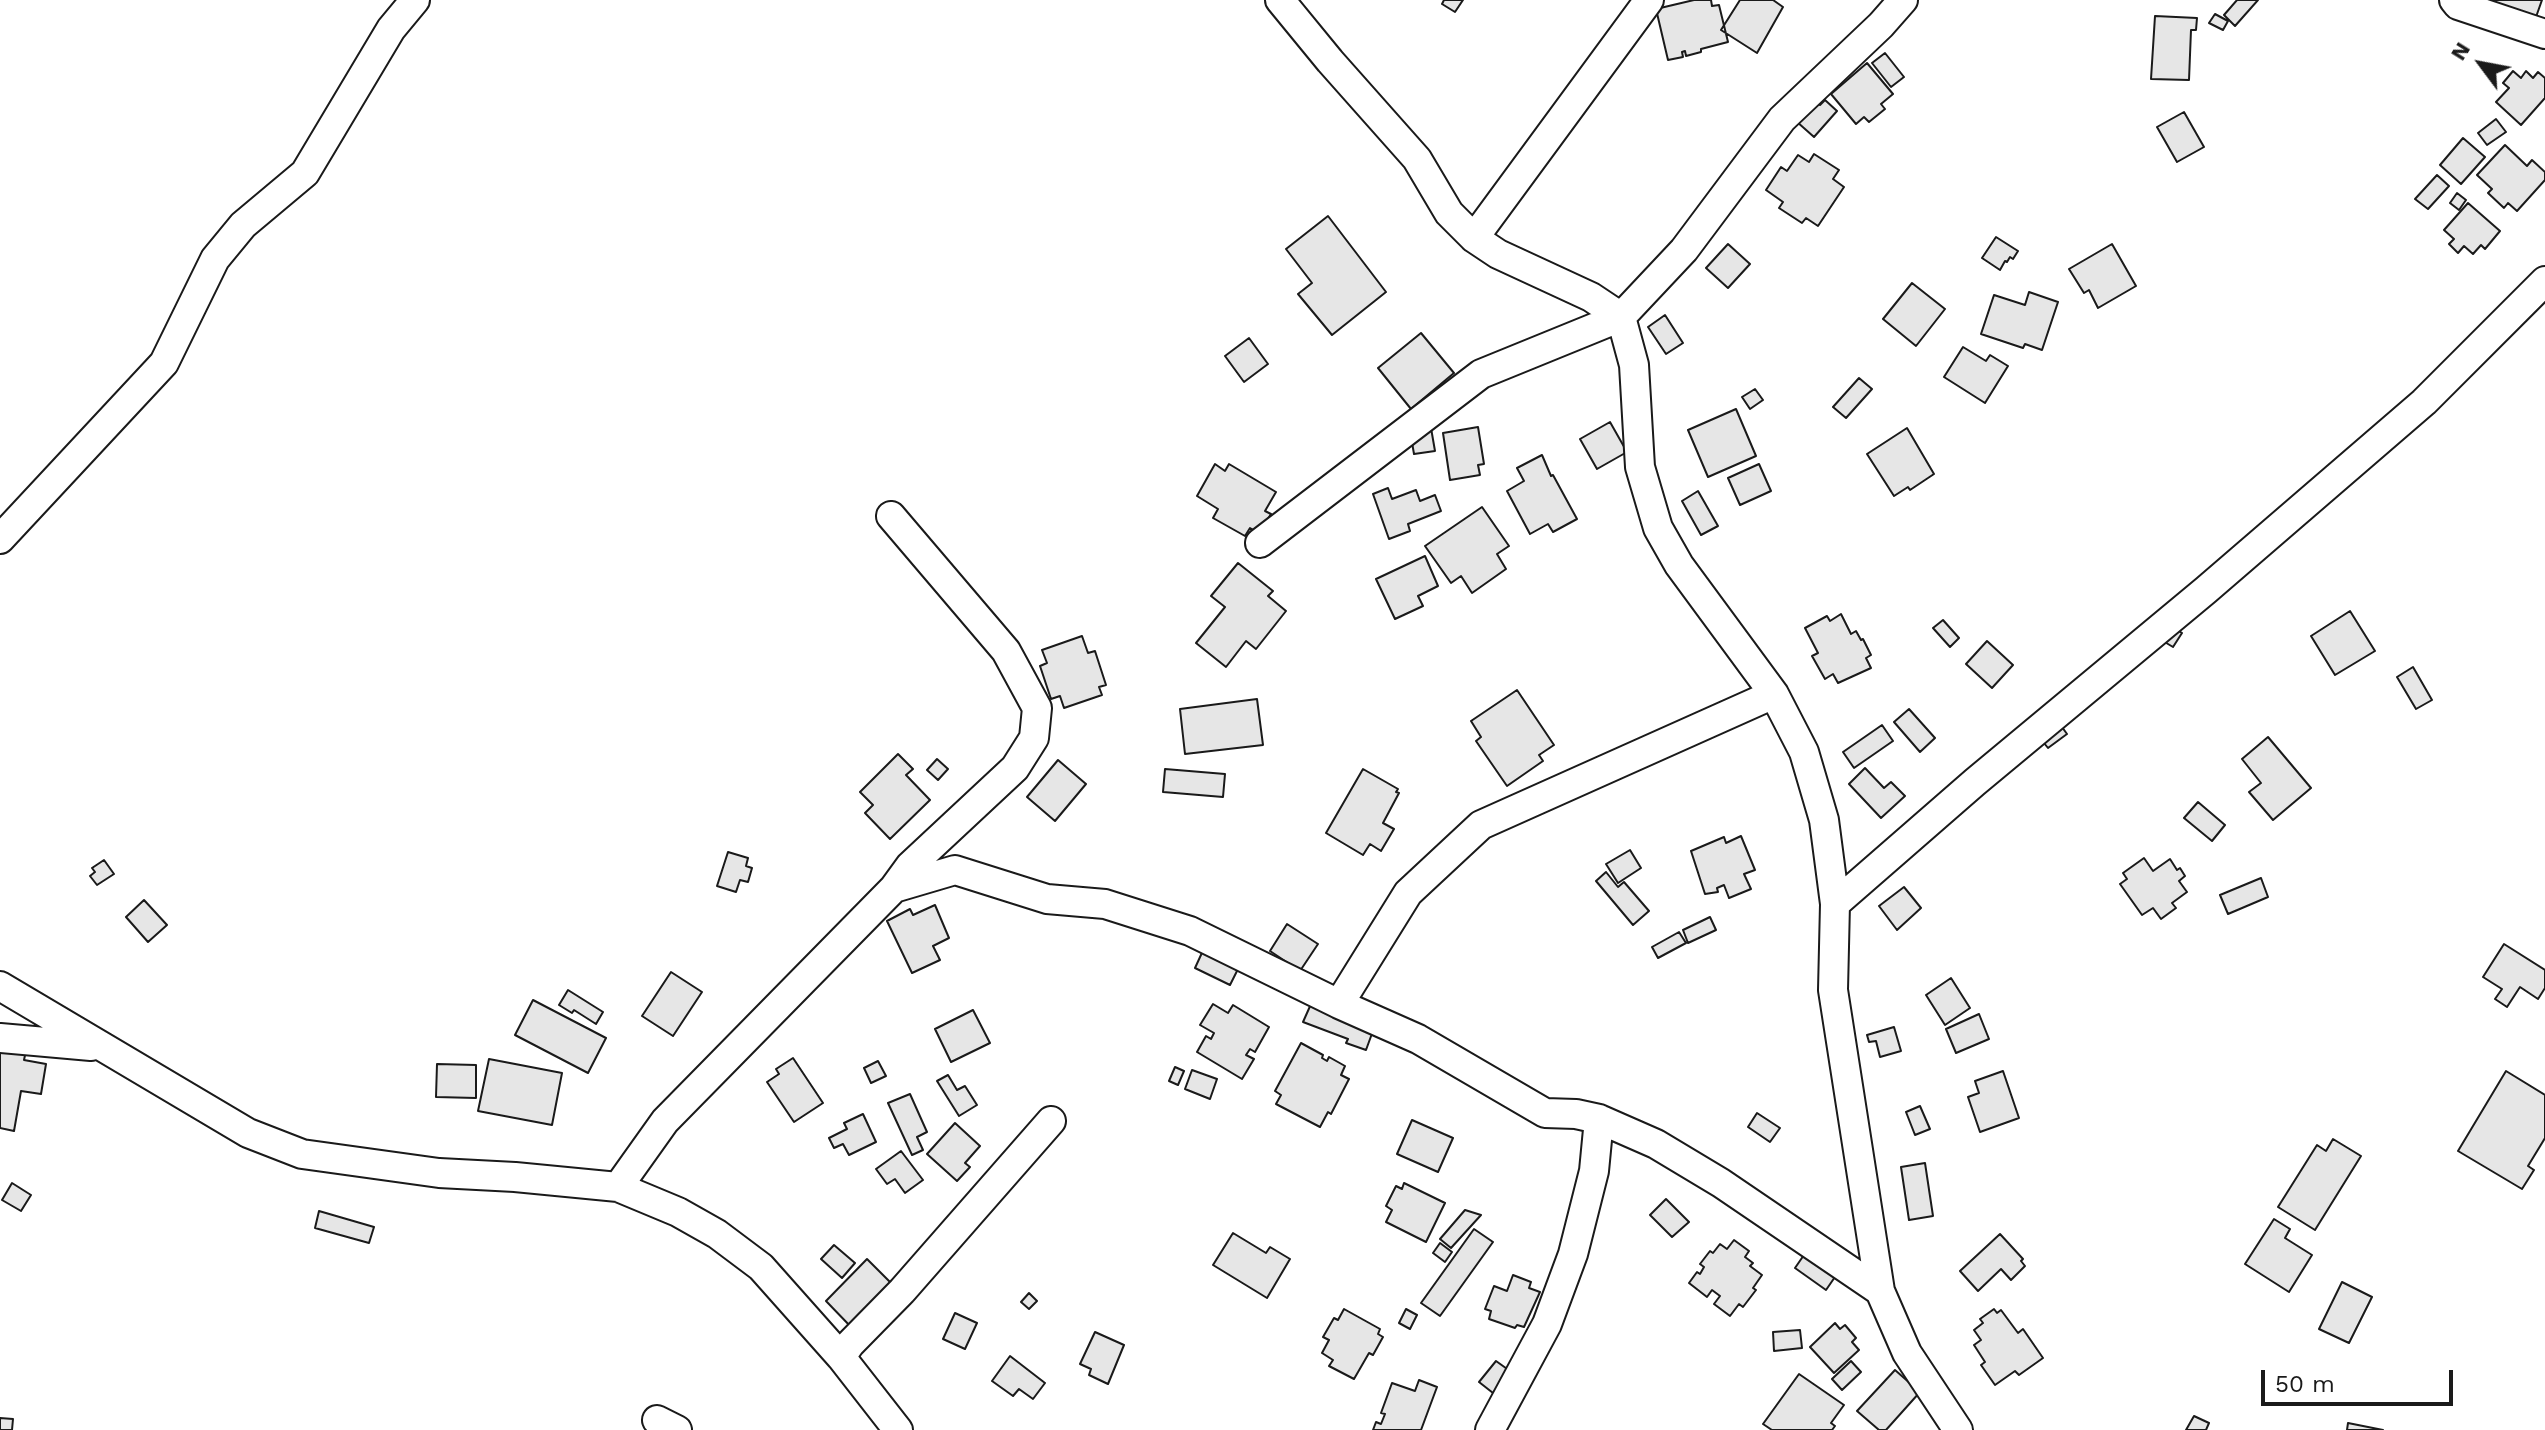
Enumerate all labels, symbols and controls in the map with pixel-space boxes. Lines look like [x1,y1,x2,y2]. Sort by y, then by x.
north arrow [2441,24,2521,104]
text: N [2445,37,2475,65]
scale bar [2265,1354,2457,1404]
text: 50 m [2275,1370,2335,1398]

